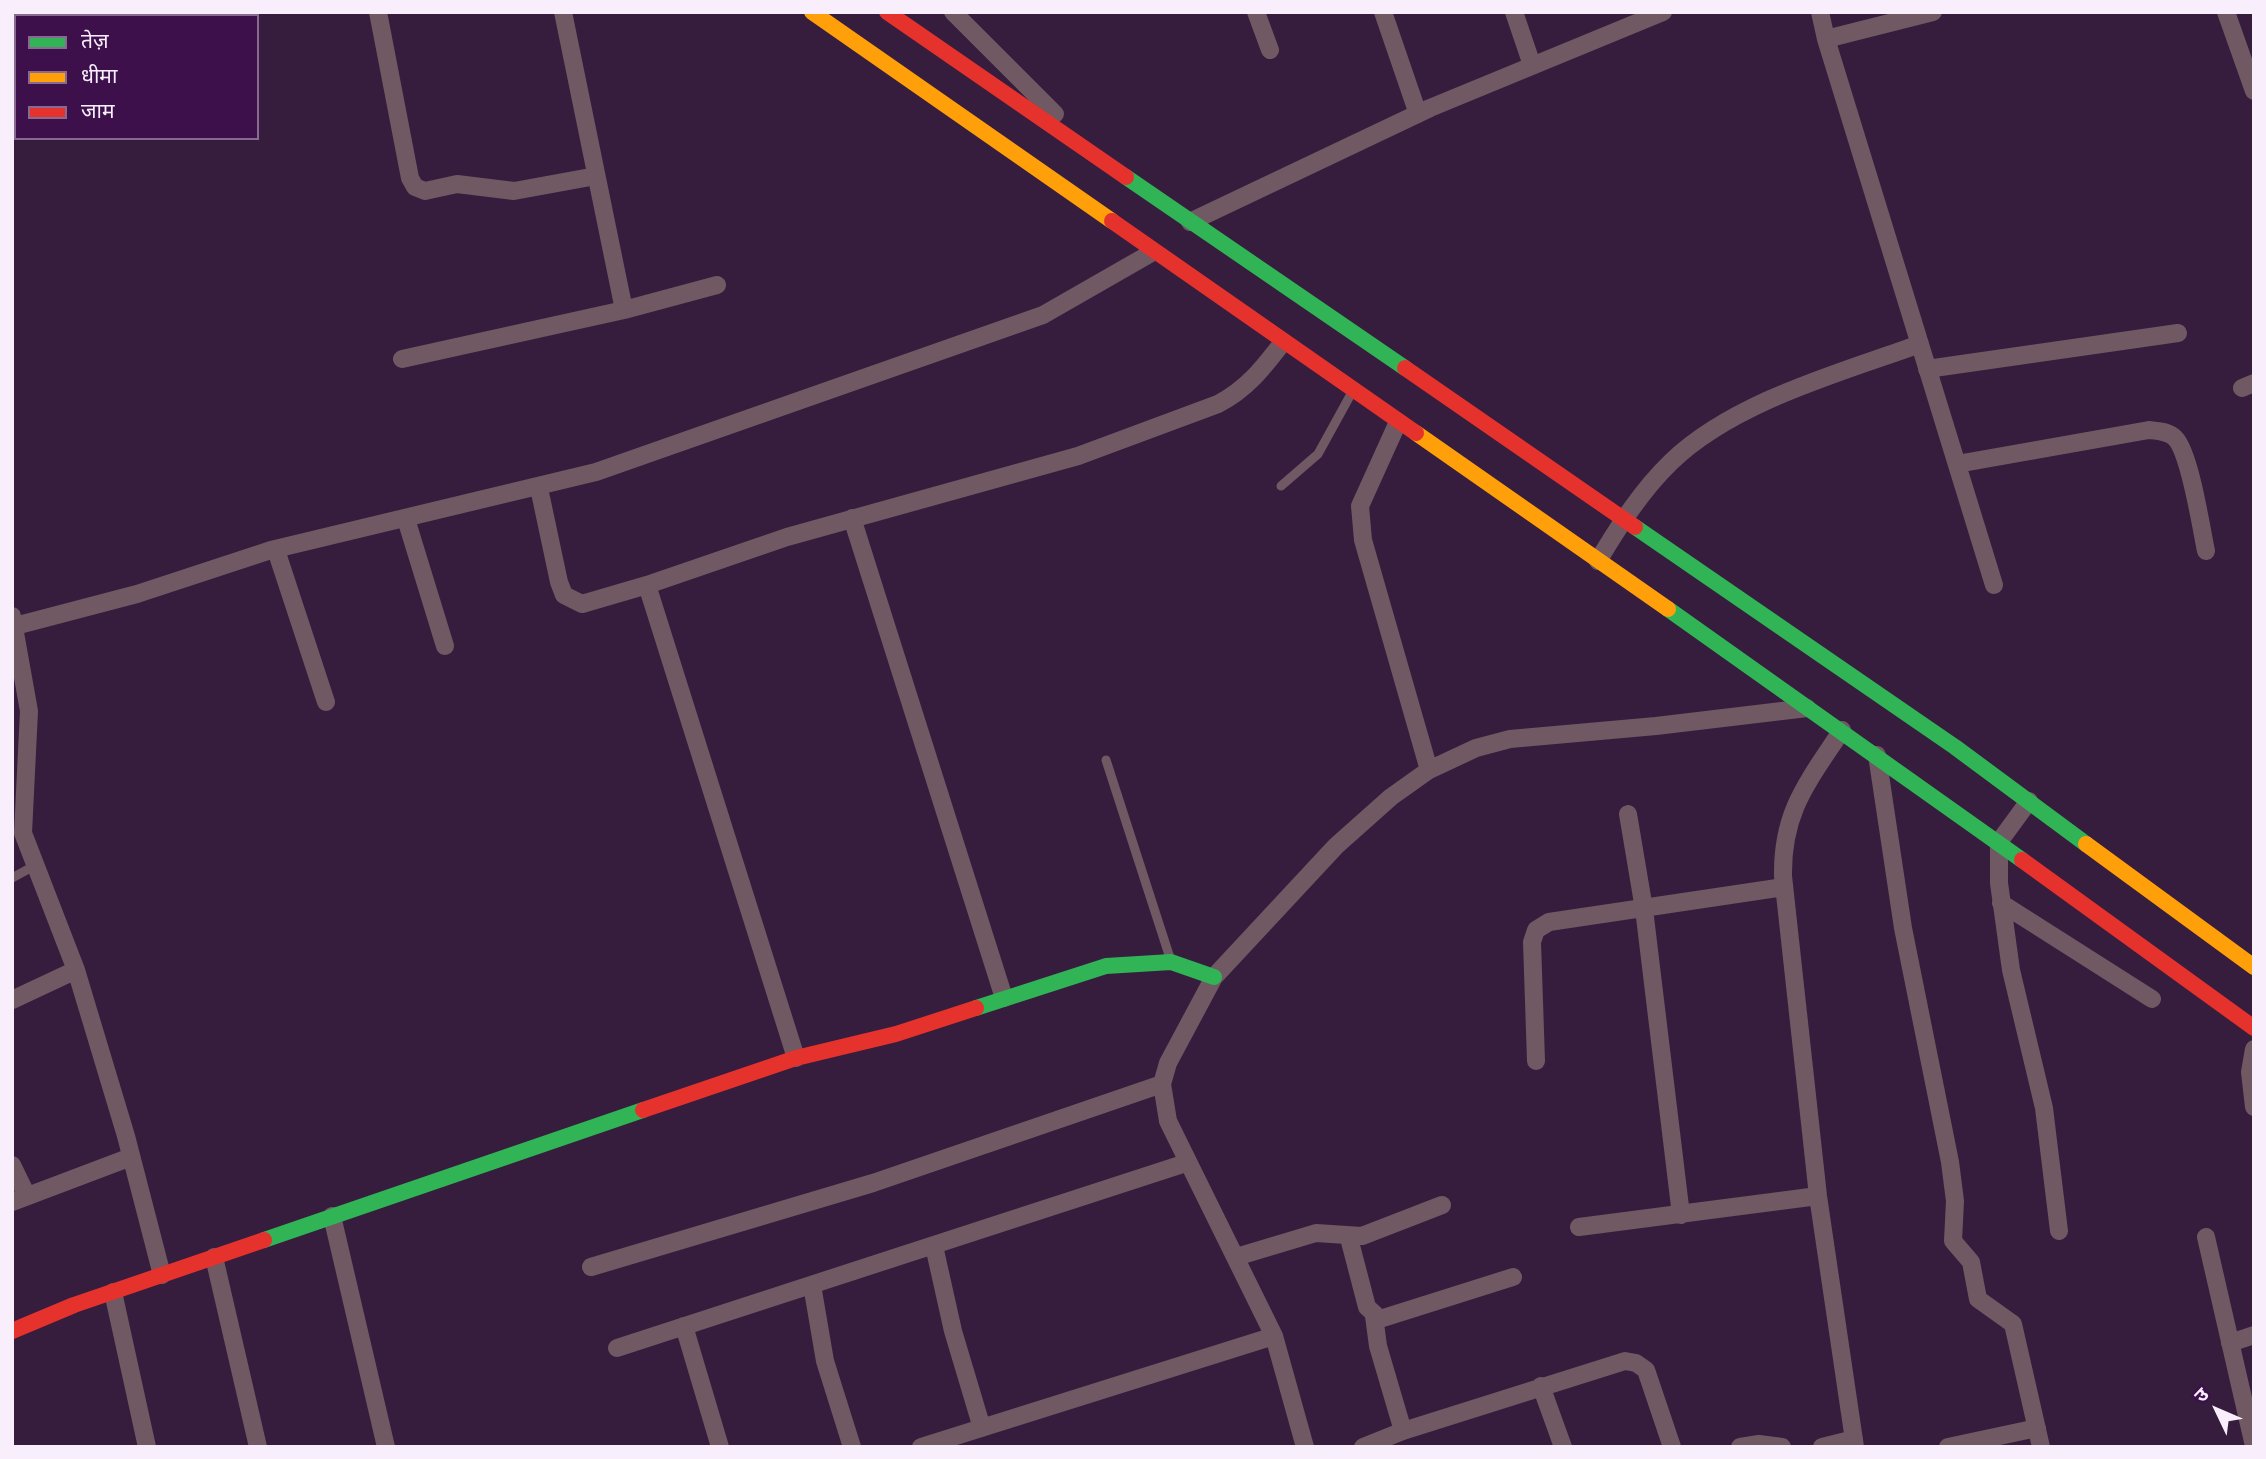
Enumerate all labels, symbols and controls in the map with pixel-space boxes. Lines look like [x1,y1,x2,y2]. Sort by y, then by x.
legend [14,14,259,140]
text: तेज़ [81,28,109,53]
text: धीमा [81,63,117,88]
text: जाम [81,98,115,123]
north arrow [2182,1375,2252,1445]
text: उ [2189,1383,2214,1407]

